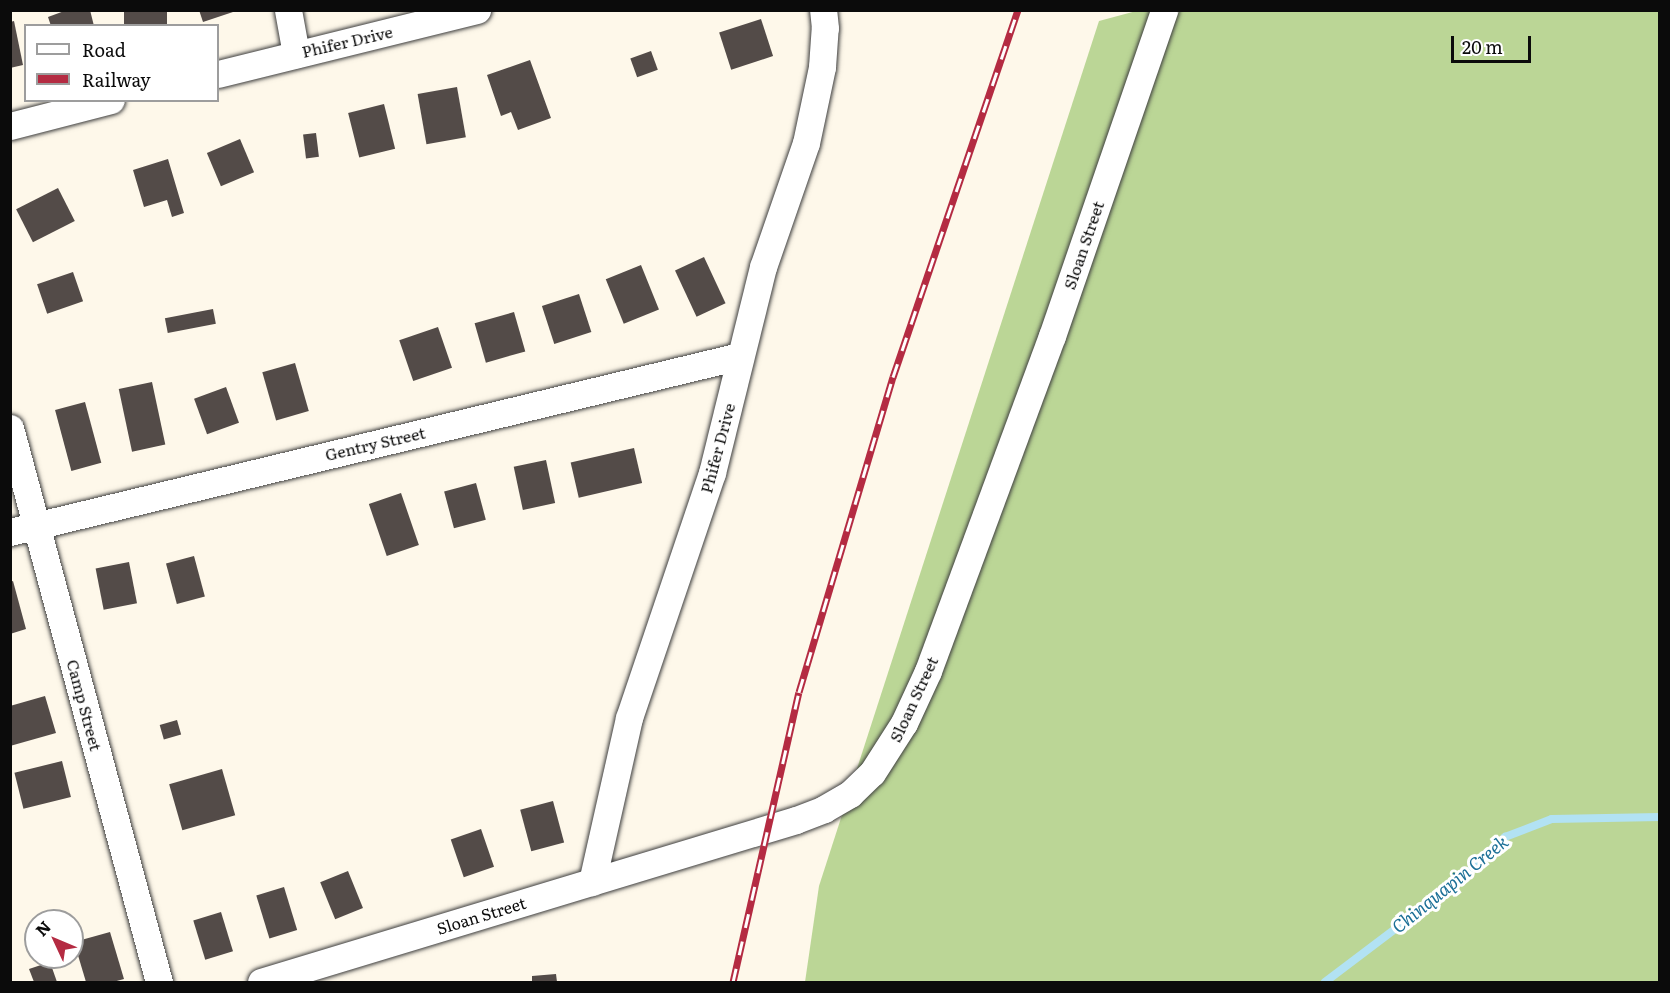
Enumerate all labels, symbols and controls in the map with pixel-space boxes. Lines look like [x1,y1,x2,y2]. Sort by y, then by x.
street label: Phifer Drive [300,21,394,61]
legend [24,24,219,102]
scale bar [1454,24,1534,62]
text: 20 m [1462,33,1503,60]
text: Road [82,36,126,63]
text: Railway [82,66,151,93]
street label: Sloan Street [1059,198,1107,292]
street label: Phifer Drive [696,401,738,495]
street label: Gentry Street [323,422,427,464]
street label: Sloan Street [885,653,941,745]
street label: Camp Street [64,657,106,753]
water label: Chinquapin Creek [1388,831,1512,937]
street label: Sloan Street [434,892,528,938]
north arrow [24,909,84,969]
text: N [29,915,56,941]

